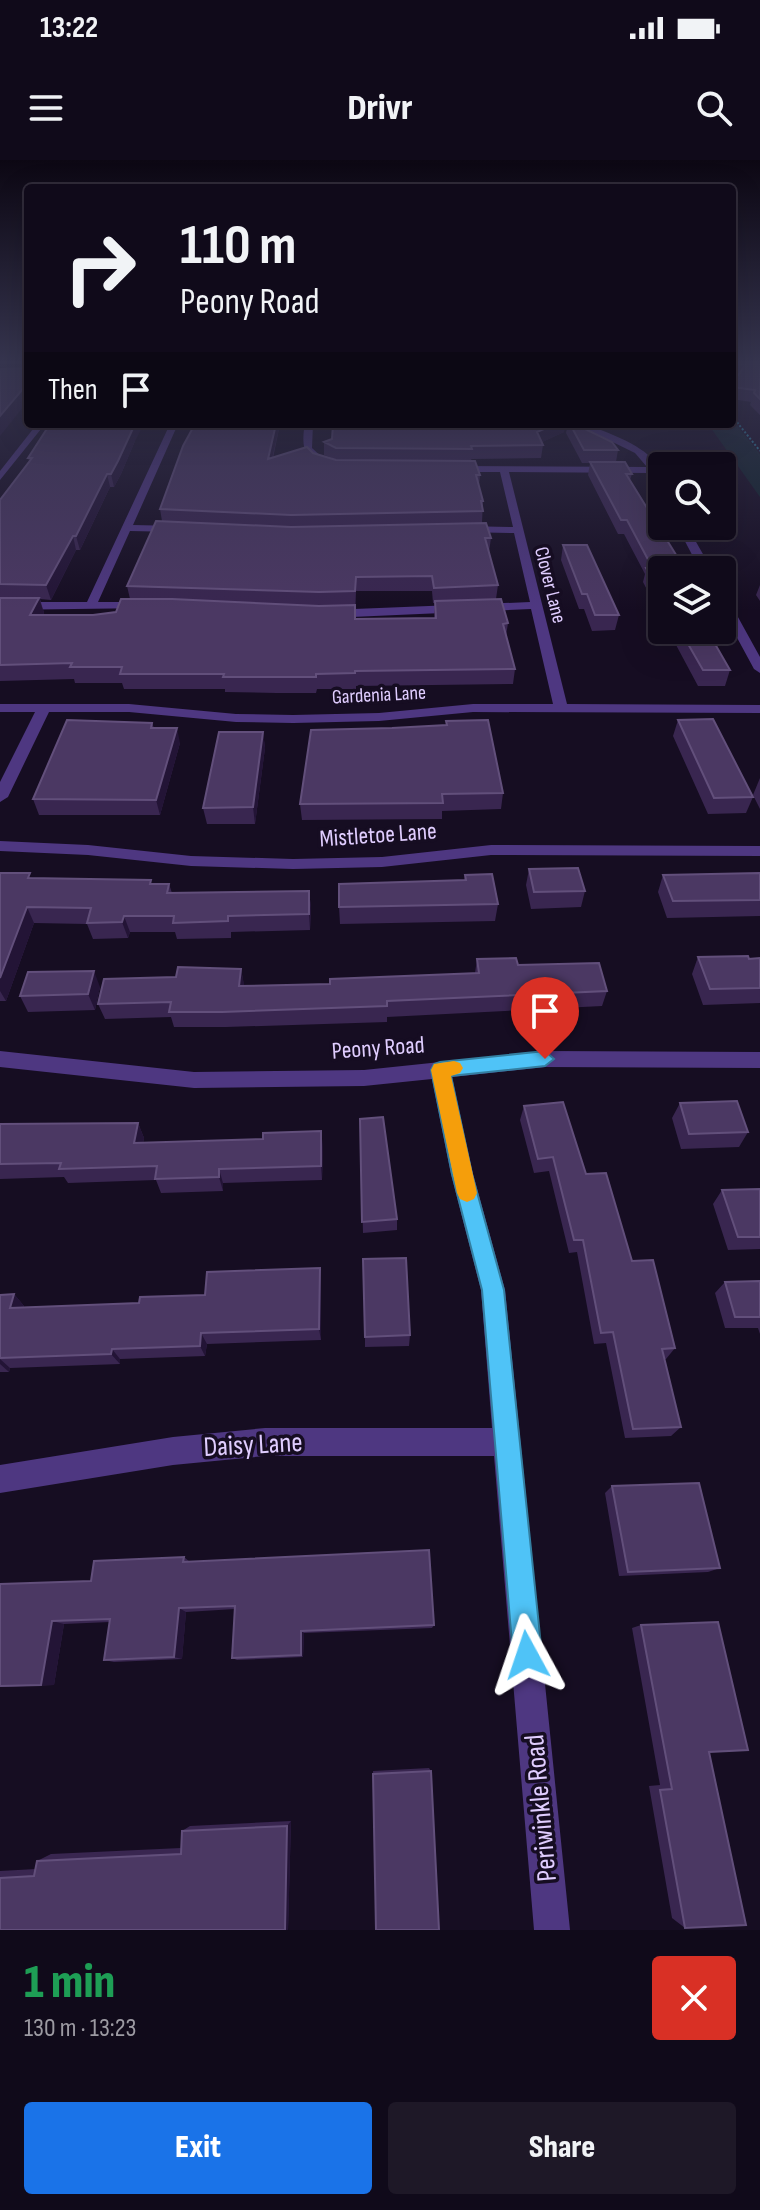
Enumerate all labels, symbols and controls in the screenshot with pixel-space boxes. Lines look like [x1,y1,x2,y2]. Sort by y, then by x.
text: 13:22 [40,10,98,46]
icon: menu [24,86,68,130]
icon: search [692,86,736,130]
text: Drivr [347,87,413,130]
text: 110 m [180,213,296,280]
icon: right [48,216,152,320]
text: Peony Road [180,281,320,324]
icon: arrive [114,368,158,412]
text: Then [48,372,98,408]
map controls [648,452,736,644]
button: search [648,452,736,540]
street label: Clover Lane [529,544,571,626]
button: layers [648,556,736,644]
street label: Gardenia Lane [331,681,427,709]
street label: Mistletoe Lane [318,816,438,854]
pin [511,977,579,1059]
icon: arrive [523,989,567,1033]
street label: Peony Road [331,1030,425,1066]
street label: Daisy Lane [203,1426,303,1464]
position arrow [485,1613,569,1697]
street label: Periwinkle Road [518,1733,564,1883]
text: 1 min [24,1954,115,2011]
button: close [652,1956,736,2040]
text: 130 m · 13:23 [24,2013,136,2044]
button: Exit [24,2102,372,2194]
button: Share [388,2102,736,2194]

